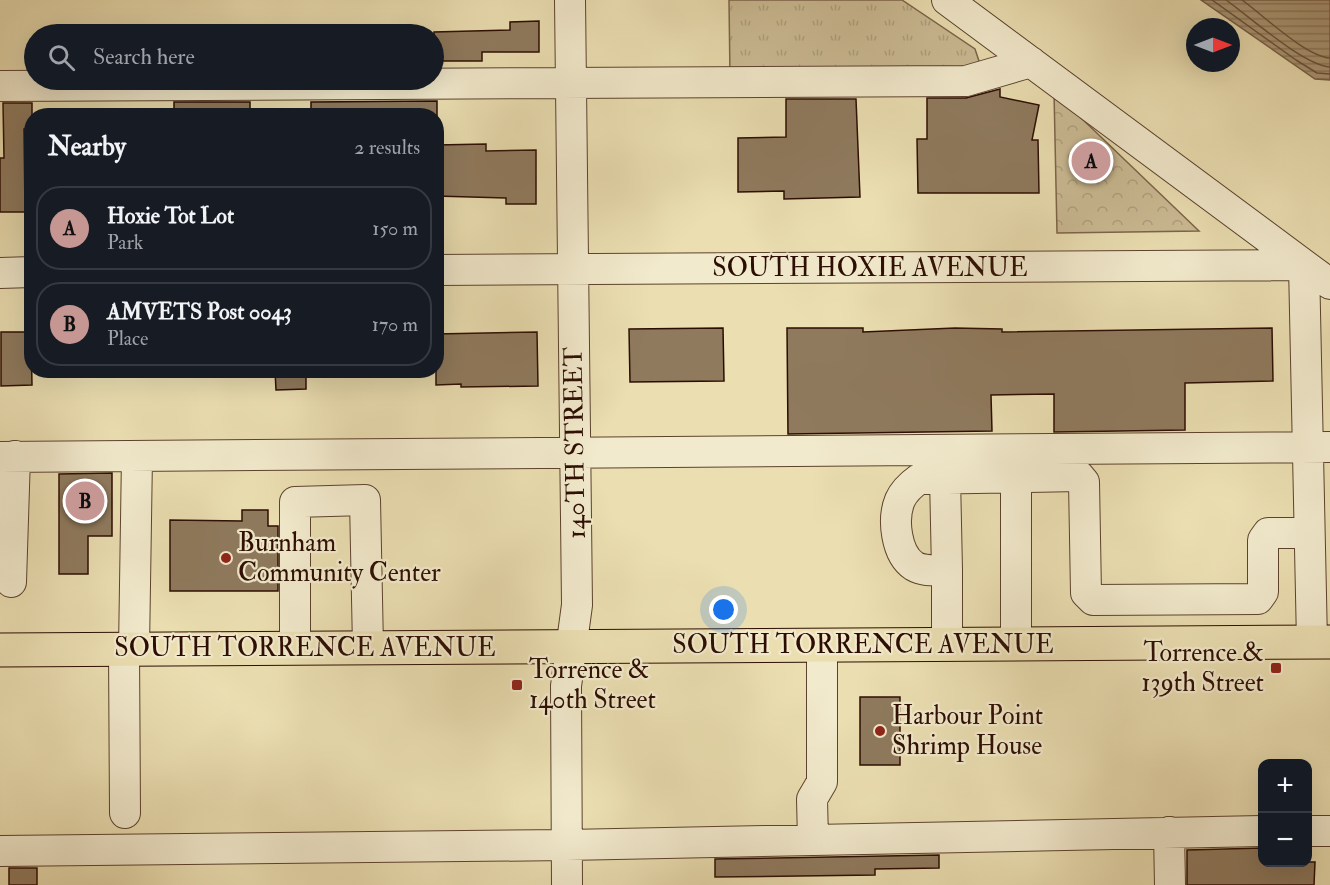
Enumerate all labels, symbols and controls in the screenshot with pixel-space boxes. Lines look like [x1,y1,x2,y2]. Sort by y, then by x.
north arrow [1186,18,1240,72]
search box [24,24,444,90]
icon: search [45,41,78,74]
text: Search here [93,43,195,71]
text: Nearby [48,131,126,163]
text: 2 results [354,135,420,160]
pin: A [1072,138,1110,184]
text: Hoxie Tot Lot [107,202,234,230]
text: A [63,216,76,241]
text: 150 m [372,216,418,241]
text: Park [107,230,143,255]
street label: SOUTH HOXIE AVENUE [712,252,1028,284]
text: AMVETS Post 0043 [107,298,292,326]
text: B [63,312,76,337]
text: 170 m [372,312,418,337]
text: Place [107,326,148,351]
street label: 140TH STREET [557,347,593,539]
pin: B [66,478,104,524]
place label: Burnham Community Center [238,527,441,589]
marker: Burnham Community Center [219,551,233,565]
your location [709,595,738,624]
street label: SOUTH TORRENCE AVENUE [672,629,1054,661]
street label: SOUTH TORRENCE AVENUE [114,632,496,664]
place label: Torrence & 139th Street [1141,637,1264,699]
place label: Torrence & 140th Street [529,654,656,716]
marker: Torrence & 139th Street [1269,661,1283,675]
marker: Torrence & 140th Street [510,678,524,692]
place label: Harbour Point Shrimp House [892,700,1043,763]
marker: Harbour Point Shrimp House [873,724,887,738]
map controls [1258,759,1312,867]
button: + [1258,759,1312,813]
button: − [1258,813,1312,867]

